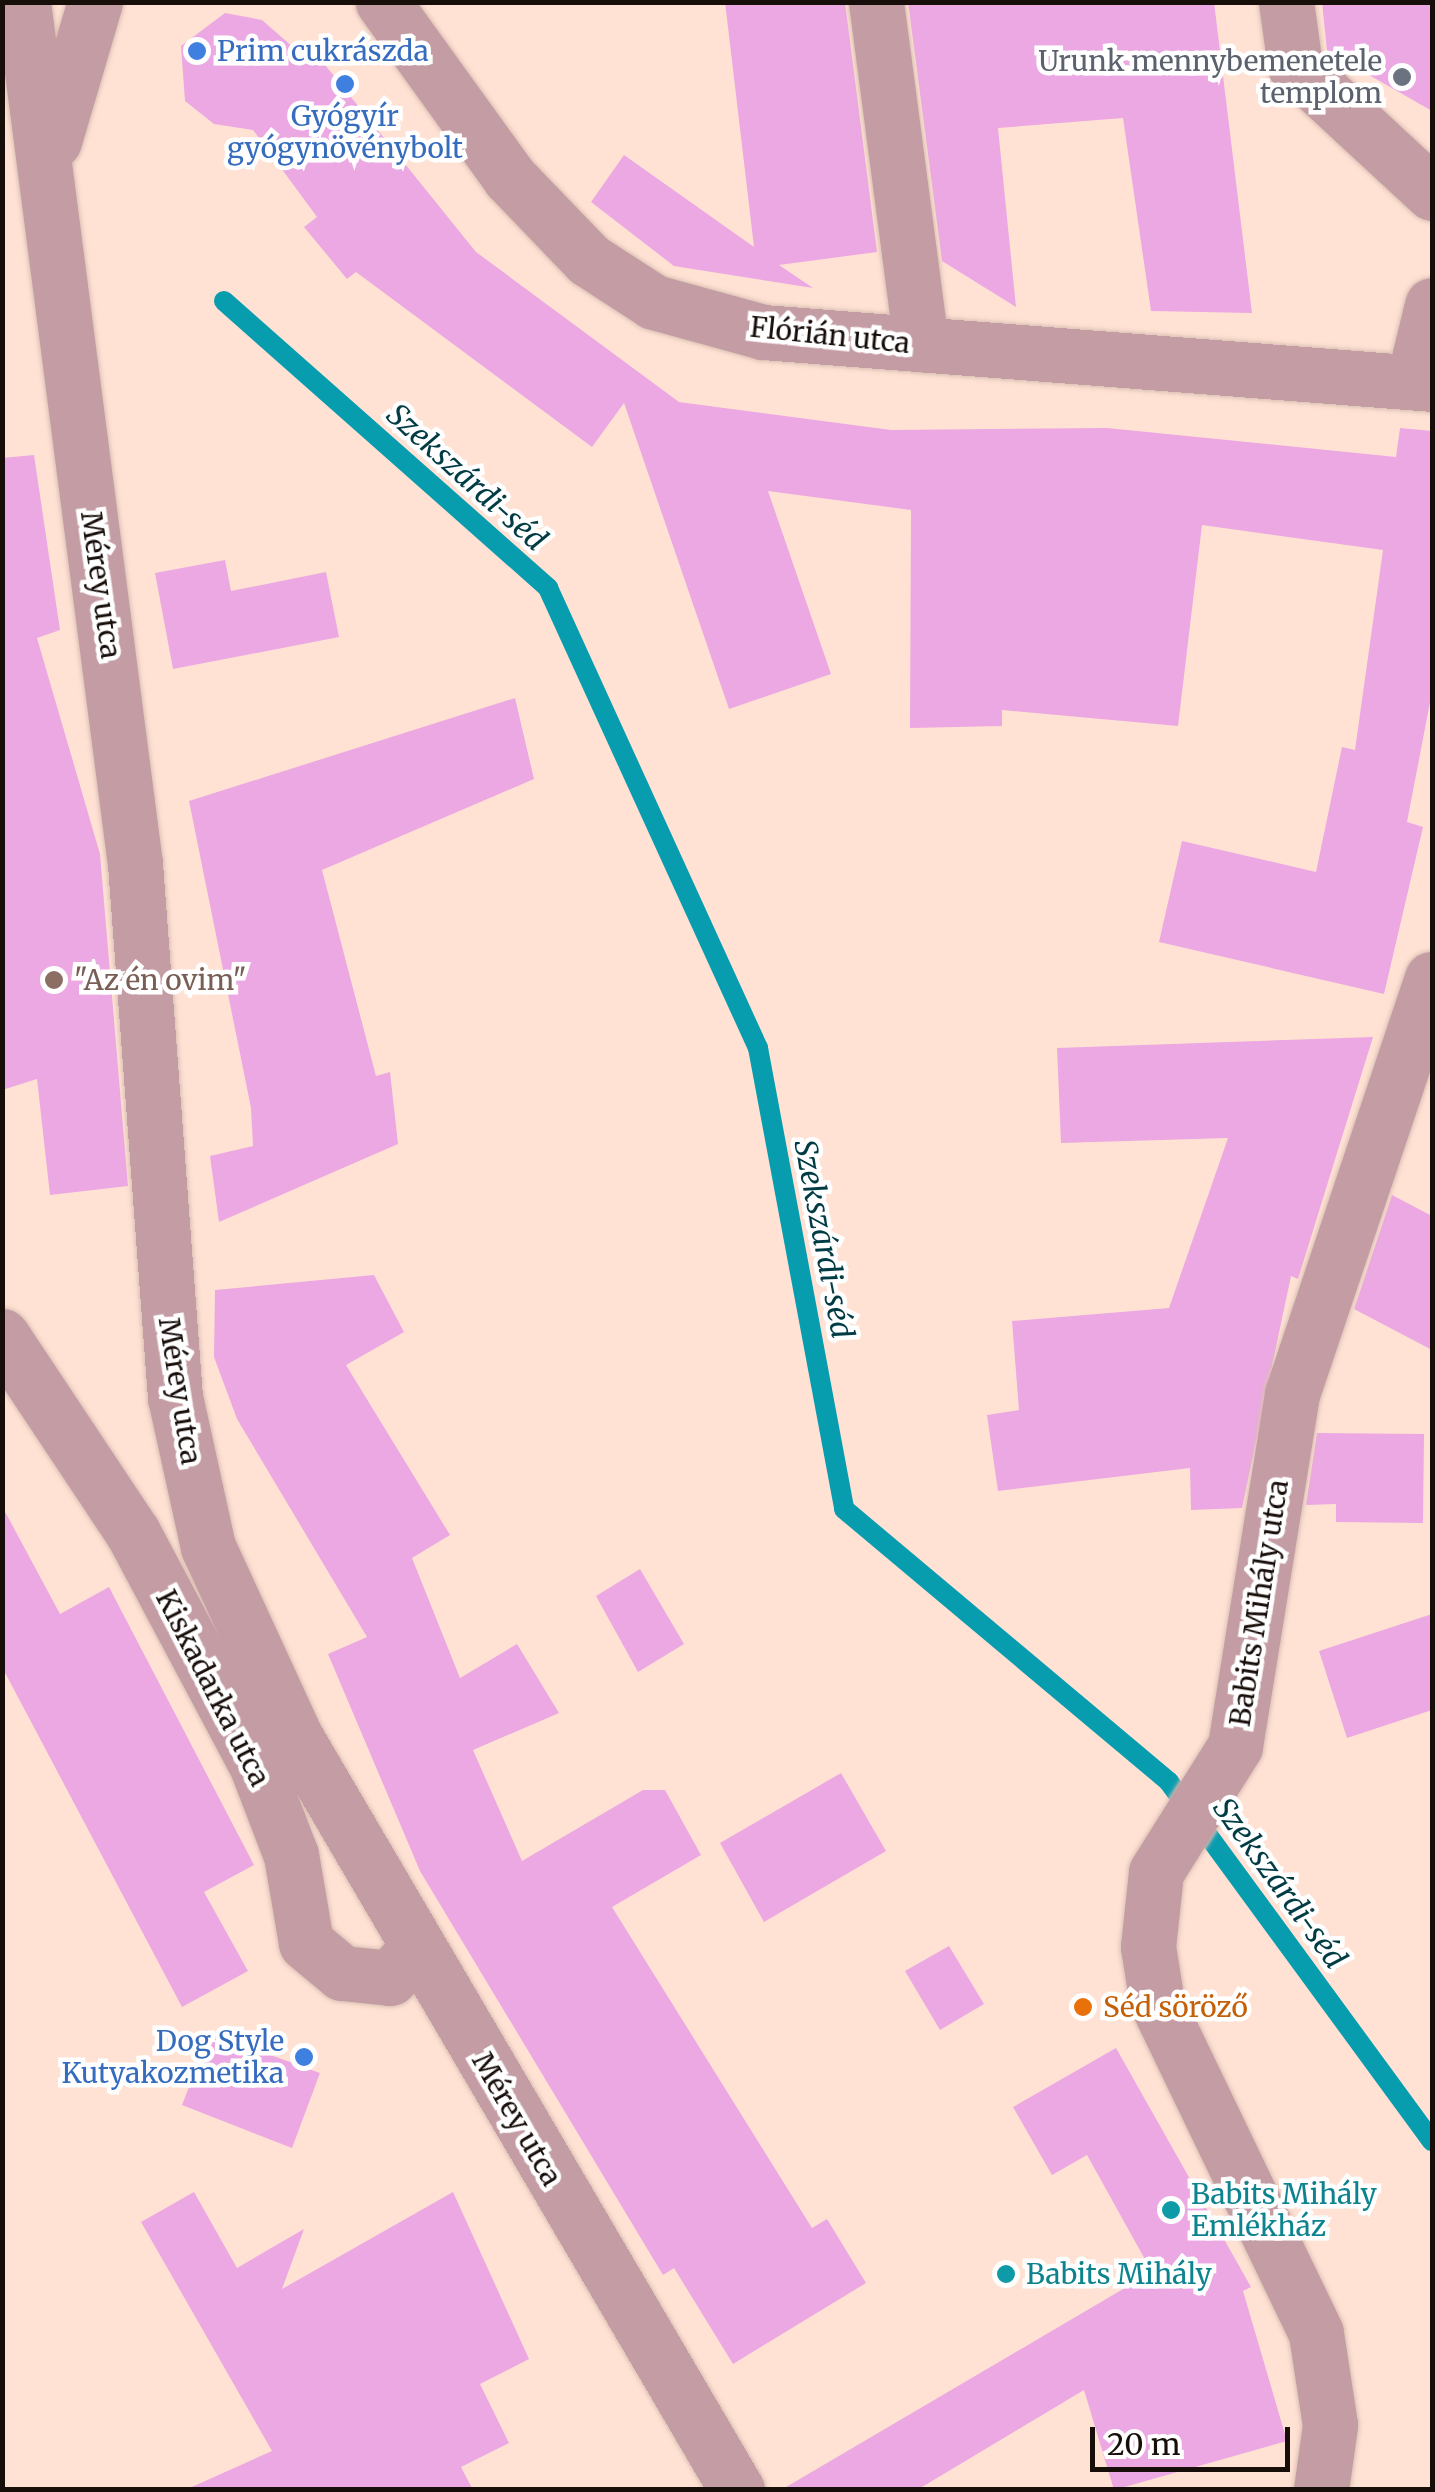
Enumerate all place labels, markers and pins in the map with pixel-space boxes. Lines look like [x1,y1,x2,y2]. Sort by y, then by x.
place label: Prim cukrászda [217,34,429,68]
marker: Prim cukrászda [186,40,208,62]
place label: Urunk mennybemenetele templom [1038,44,1382,110]
marker: Urunk mennybemenetele templom [1391,66,1413,88]
marker: Gyógyír gyógynövénybolt [334,73,356,95]
place label: Gyógyír gyógynövénybolt [227,99,463,165]
place label: "Az én ovim" [74,963,247,997]
marker: "Az én ovim" [43,969,65,991]
place label: Séd söröző [1103,1990,1248,2024]
marker: Séd söröző [1072,1996,1094,2018]
place label: Dog Style Kutyakozmetika [62,2024,284,2090]
marker: Dog Style Kutyakozmetika [293,2046,315,2068]
place label: Babits Mihály Emlékház [1191,2177,1377,2243]
marker: Babits Mihály Emlékház [1160,2199,1182,2221]
place label: Babits Mihály [1026,2257,1212,2291]
marker: Babits Mihály [995,2263,1017,2285]

